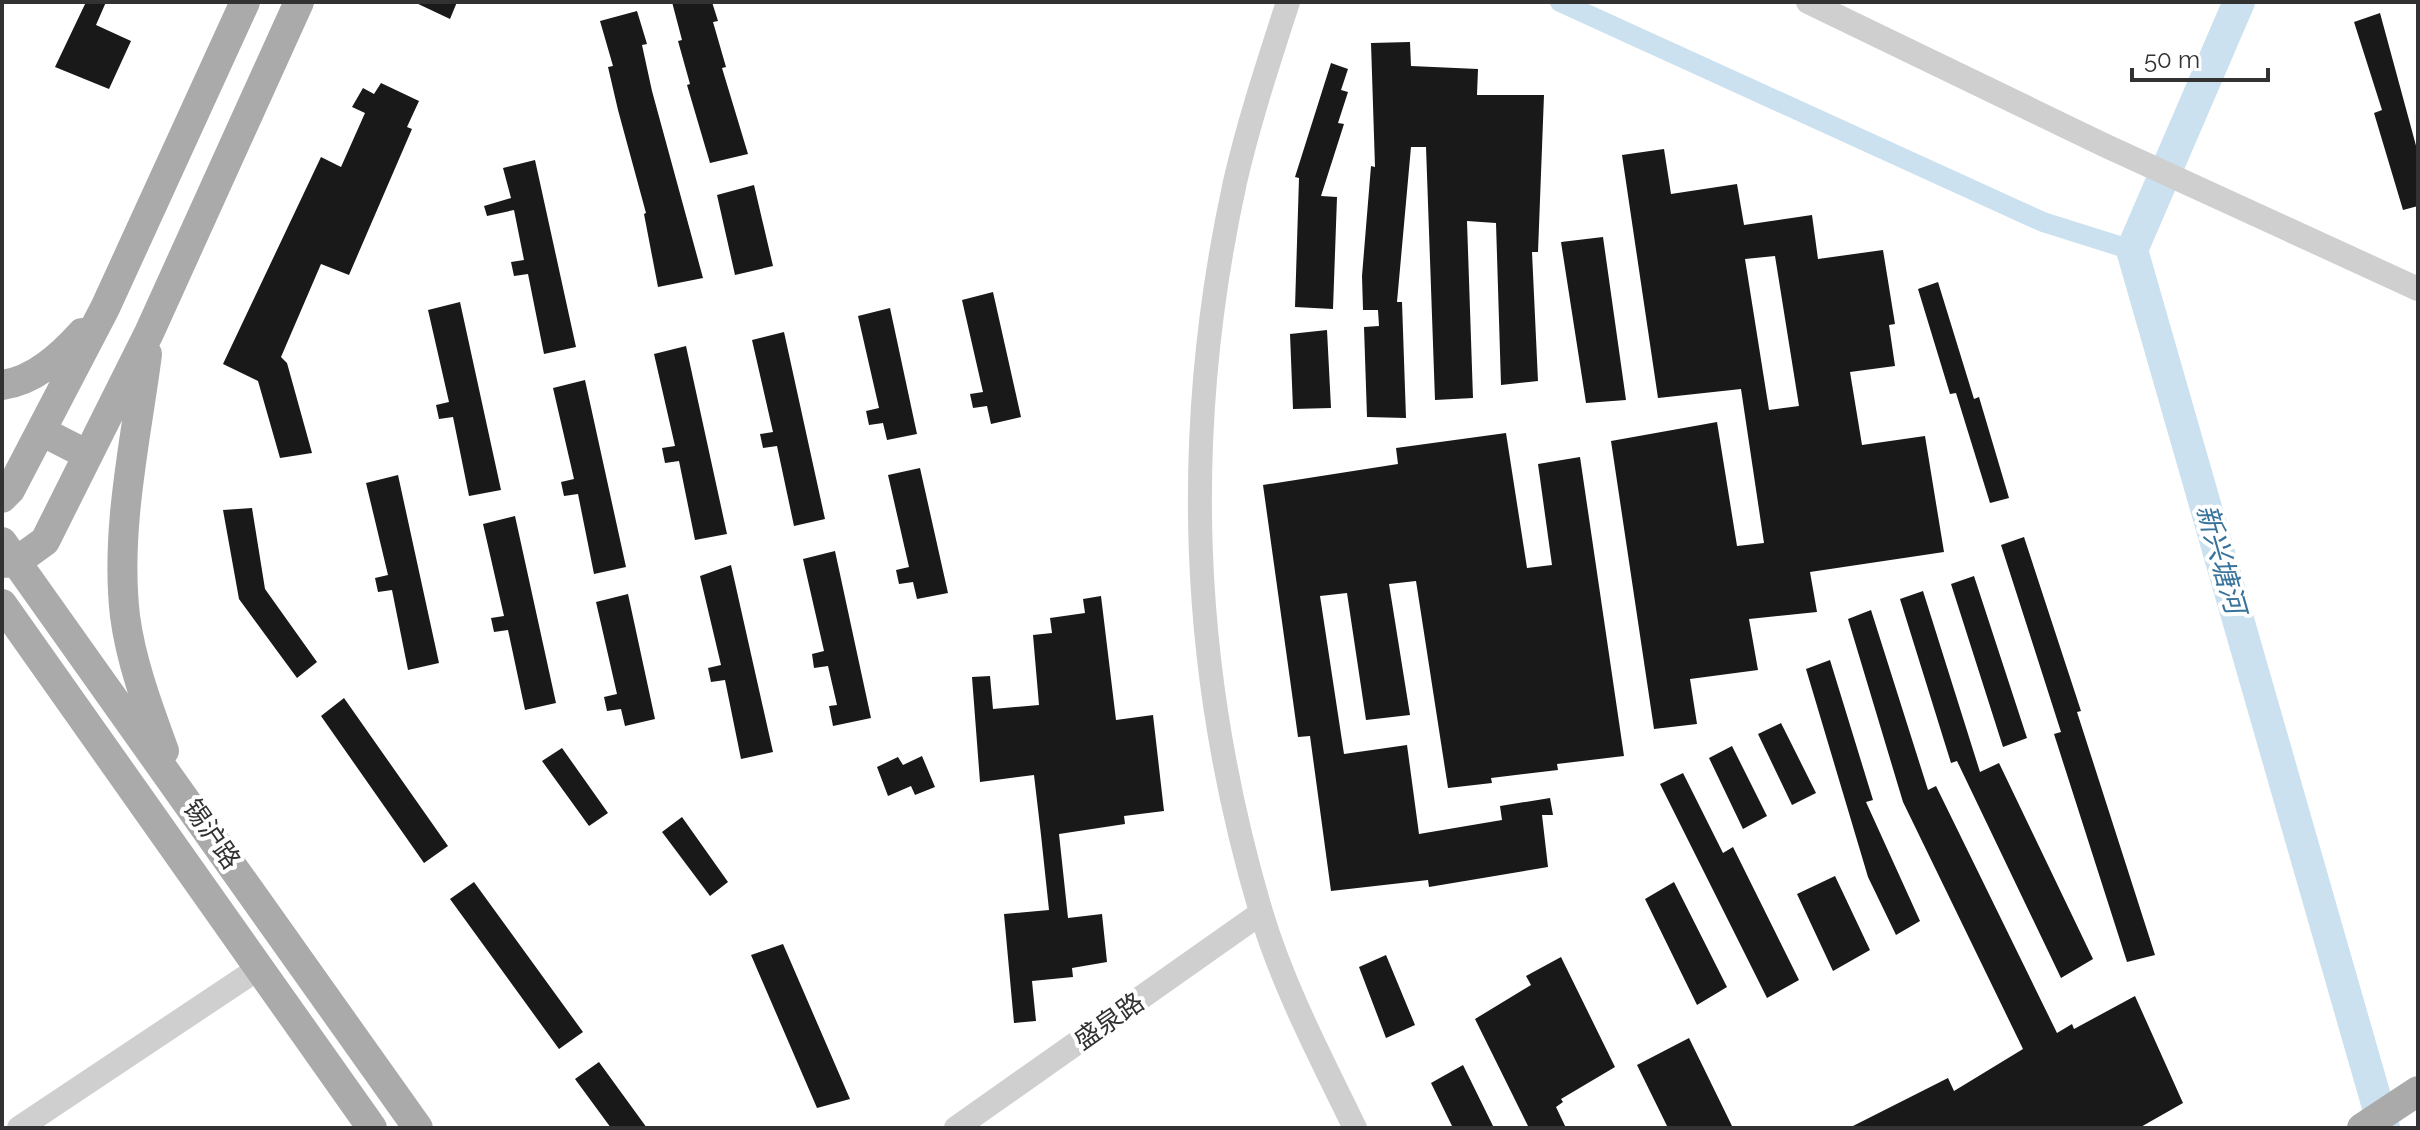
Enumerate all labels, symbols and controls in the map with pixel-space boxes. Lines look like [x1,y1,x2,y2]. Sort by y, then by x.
scale bar [2132,32,2268,82]
text: 50 m [2144,45,2200,74]
water label: 新兴塘河 [2190,501,2254,622]
street label: 锡沪路 [177,793,247,875]
street label: 盛泉路 [1068,986,1150,1056]

